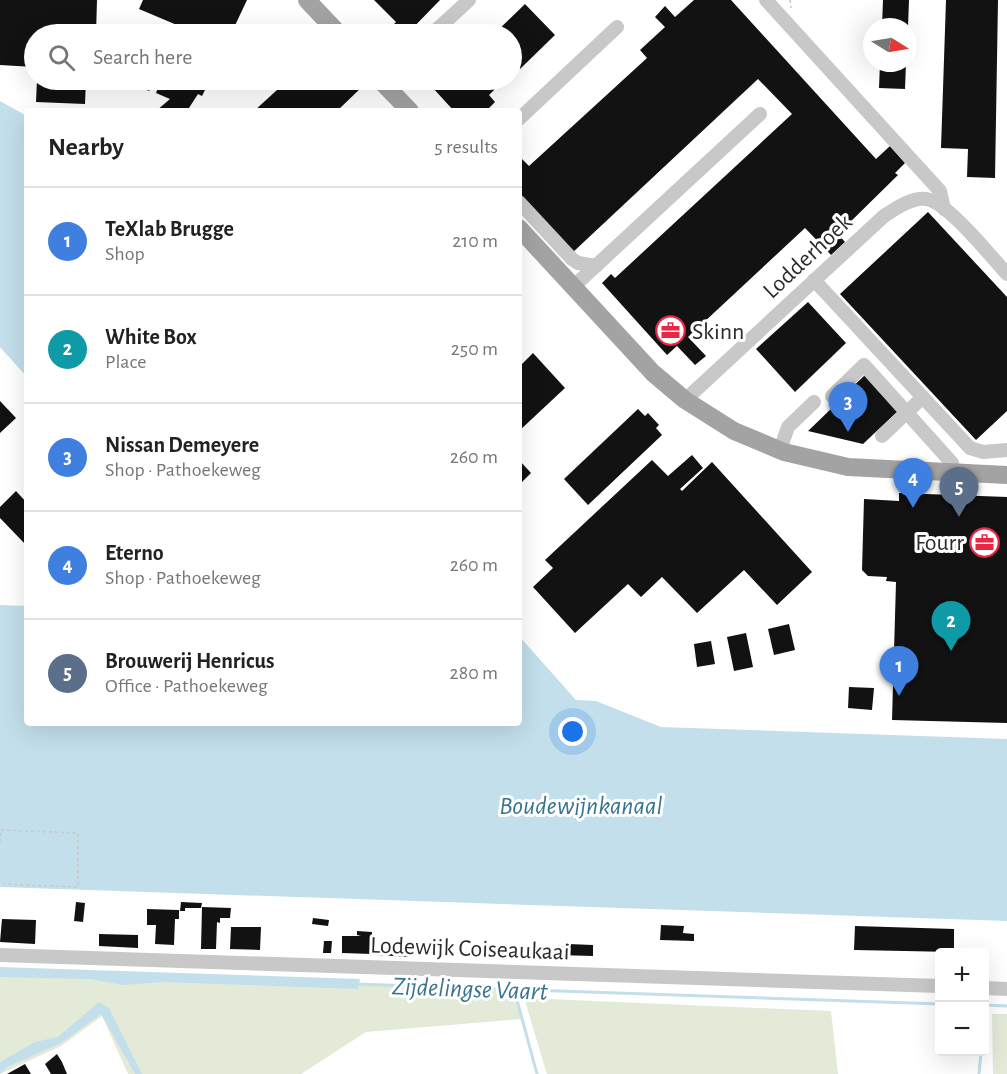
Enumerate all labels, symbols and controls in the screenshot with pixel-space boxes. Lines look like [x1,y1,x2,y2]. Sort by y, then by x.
north arrow [863,18,917,72]
search box [24,24,522,90]
icon: search [45,41,78,74]
text: Search here [93,46,192,68]
text: Nearby [48,134,124,160]
text: 5 results [434,137,498,157]
street label: Lodderhoek [759,210,857,304]
text: TeXlab Brugge [105,218,234,240]
text: 1 [64,231,71,251]
text: 210 m [452,231,498,251]
text: Shop [105,244,145,264]
office icon: Skinn [655,315,687,347]
place label: Skinn [692,320,744,344]
text: White Box [105,326,197,348]
text: 2 [63,339,72,359]
text: 250 m [451,339,498,359]
text: Place [105,352,146,372]
pin: 3 [828,382,868,432]
text: Nissan Demeyere [105,434,259,456]
text: 3 [63,447,72,467]
text: 260 m [450,447,498,467]
pin: 4 [894,458,932,508]
text: Shop · Pathoekeweg [105,460,261,480]
pin: 5 [940,468,978,517]
office icon: Fourr [969,526,1001,558]
place label: Fourr [915,531,964,555]
text: Eterno [105,542,164,564]
text: 4 [62,555,73,575]
text: 260 m [450,555,498,575]
text: Shop · Pathoekeweg [105,568,261,588]
pin: 2 [932,602,970,651]
pin: 1 [880,646,918,696]
text: Brouwerij Henricus [105,650,275,672]
text: 5 [63,663,72,683]
text: 280 m [450,663,498,683]
text: Office · Pathoekeweg [105,676,268,696]
your location [558,717,587,746]
water label: Boudewijnkanaal [499,793,663,819]
street label: Lodewijk Coiseaukaai [370,934,570,964]
map controls [935,948,989,1056]
button: + [935,948,989,1002]
water label: Zijdelingse Vaart [392,973,549,1005]
button: − [935,1002,989,1056]

